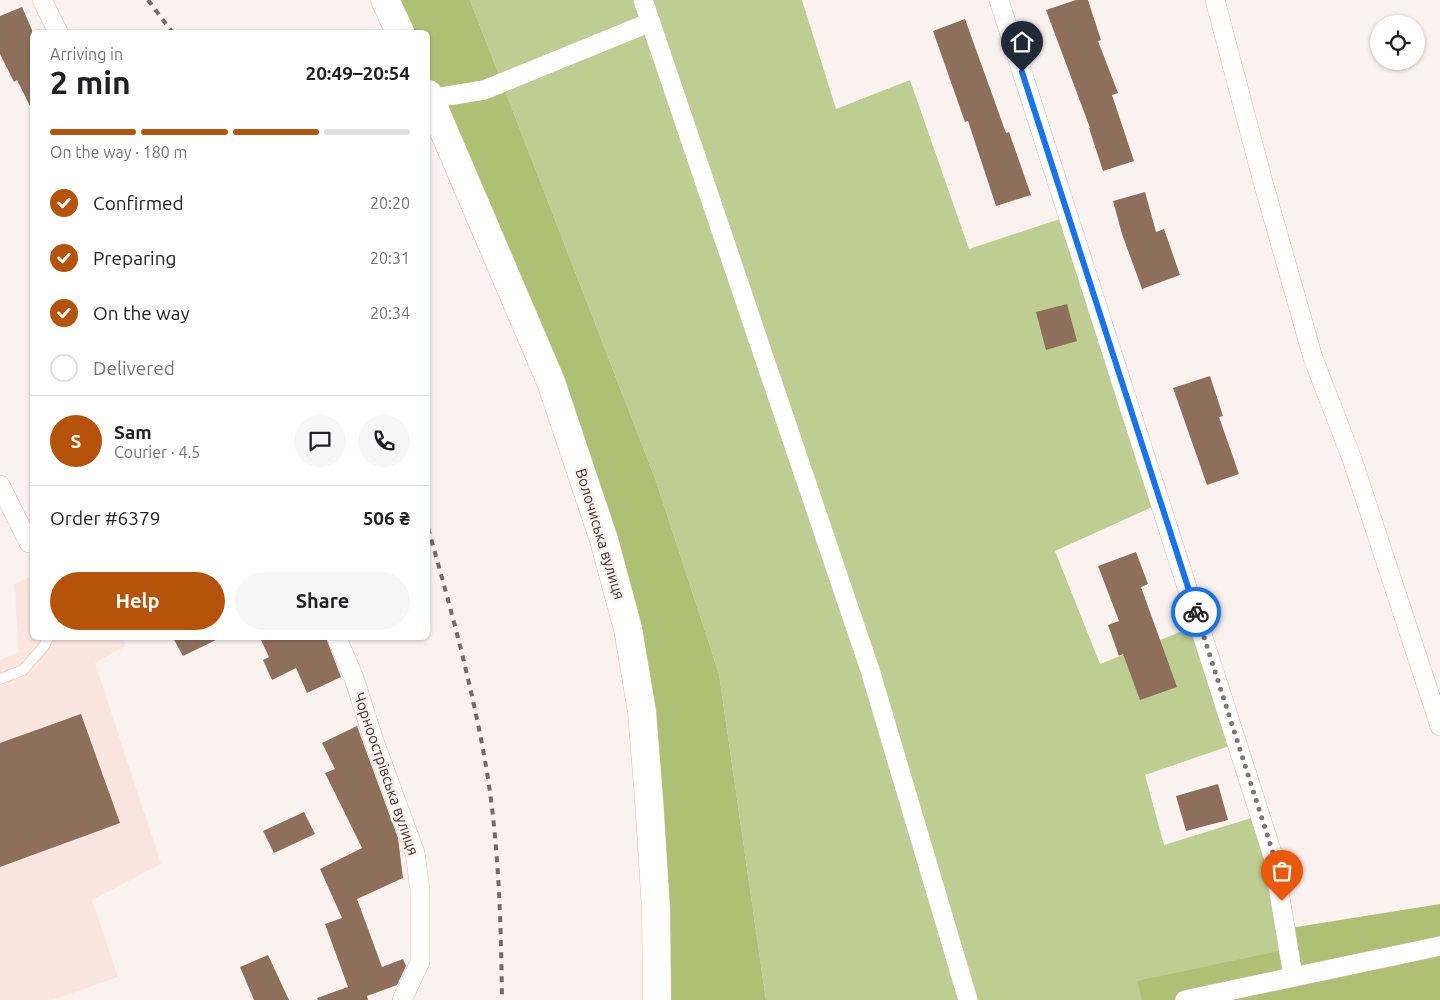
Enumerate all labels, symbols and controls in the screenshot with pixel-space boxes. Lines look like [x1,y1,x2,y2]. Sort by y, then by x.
map controls [1370,15,1425,70]
button: locate [1370,15,1425,70]
pin [1001,21,1043,72]
icon: home [1008,28,1036,56]
text: Arriving in [50,45,123,63]
text: 20:49–20:54 [305,62,410,84]
text: 2 min [50,64,131,100]
text: On the way · 180 m [50,143,187,161]
icon: check [50,189,78,217]
text: Confirmed [93,192,184,214]
text: 20:20 [370,194,410,212]
icon: check [50,244,78,272]
text: Preparing [93,247,177,269]
text: 20:31 [370,249,410,267]
icon: check [50,299,78,327]
text: On the way [93,302,190,324]
text: 20:34 [370,304,410,322]
text: Delivered [93,357,175,379]
button: chat [294,415,346,467]
button: phone [358,415,410,467]
text: Sam [114,421,152,443]
text: S [71,430,81,452]
text: Courier · 4.5 [114,443,200,461]
street label: Волочиська вулиця [572,466,628,601]
text: Order #6379 [50,507,160,529]
text: 506 ₴ [363,507,410,529]
button: Help [50,572,225,630]
button: Share [235,572,410,630]
courier [1171,587,1221,637]
icon: bike [1182,598,1210,626]
street label: Чорноострівська вулиця [351,690,422,857]
pin [1261,850,1303,901]
icon: bag [1268,857,1296,885]

